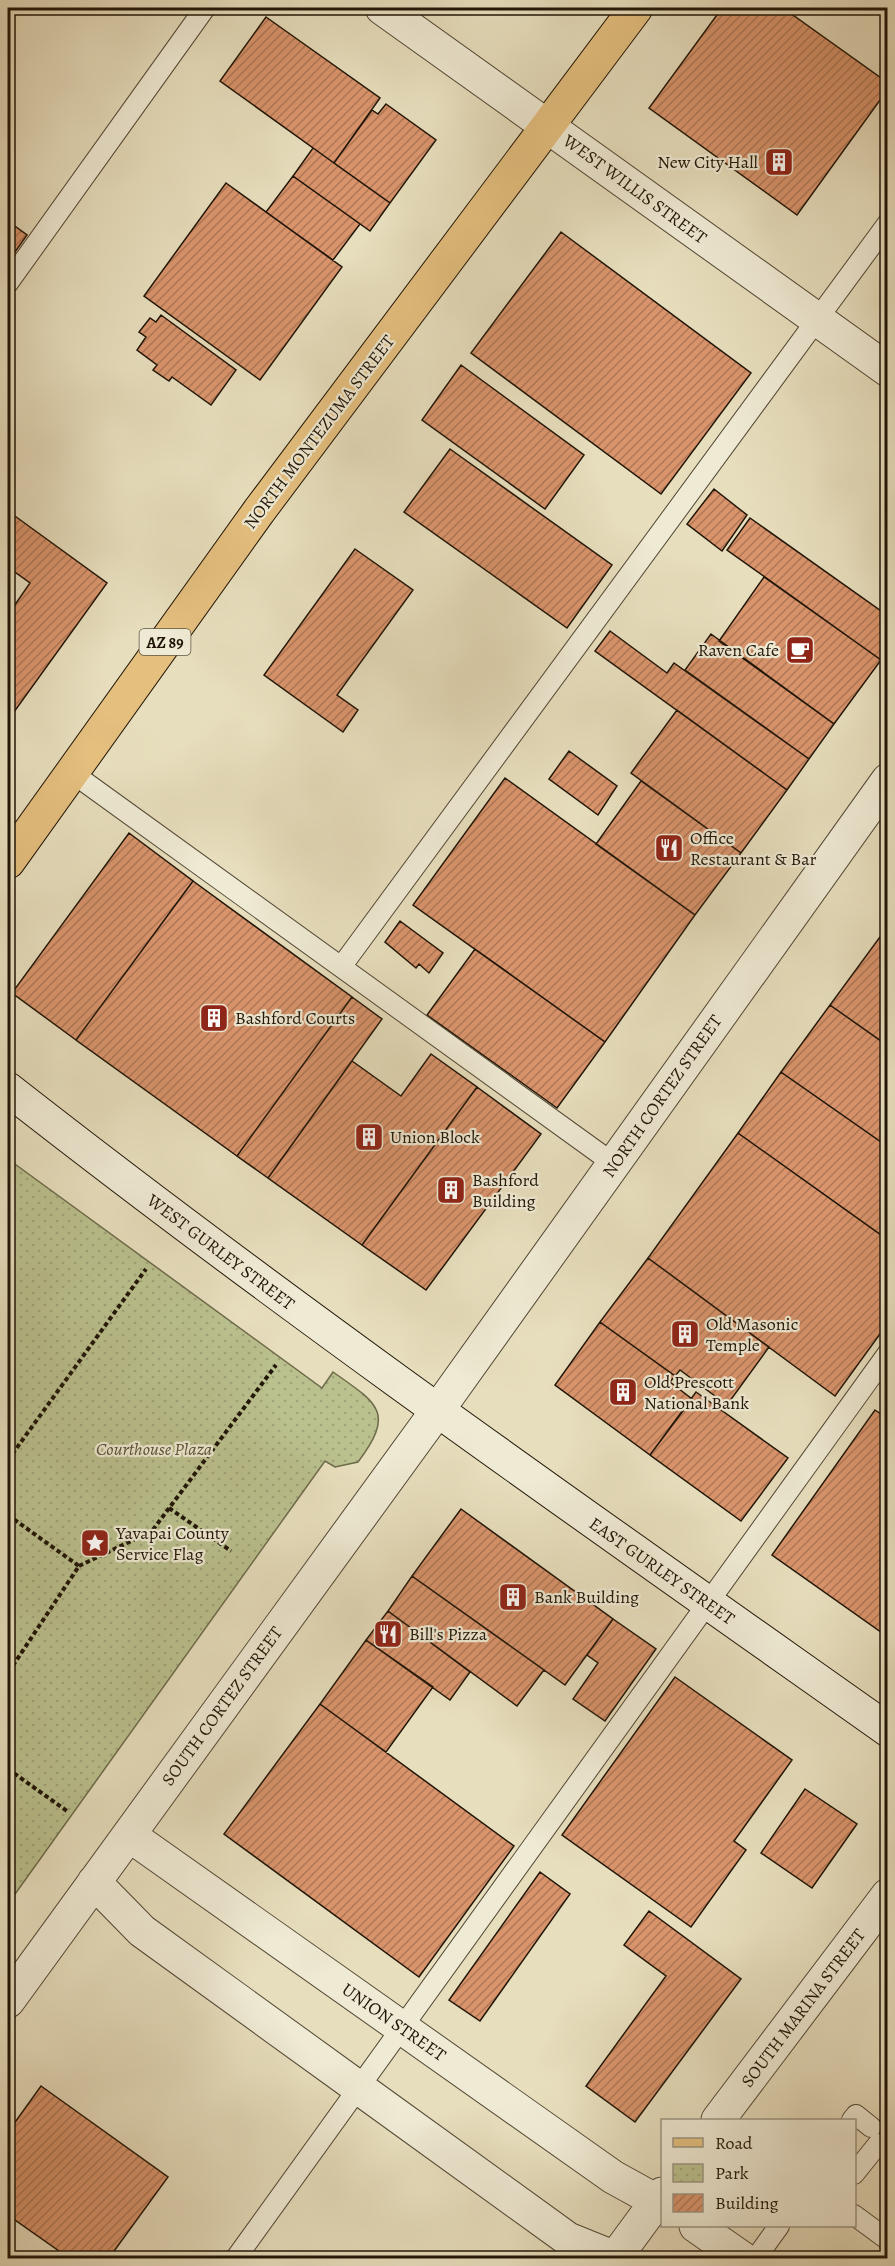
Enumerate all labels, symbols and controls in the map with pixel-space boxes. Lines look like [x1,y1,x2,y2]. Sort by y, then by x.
street label: WEST WILLIS STREET [557,128,712,249]
building icon: New City Hall [763,146,795,178]
place label: New City Hall [657,150,759,174]
street label: NORTH MONTEZUMA STREET [238,330,400,534]
road number: AZ 89 [140,629,190,655]
cafe icon: Raven Cafe [784,634,816,666]
place label: Raven Cafe [698,638,779,662]
place label: Office Restaurant & Bar [690,826,817,871]
restaurant icon: Office Restaurant & Bar [653,832,685,864]
building icon: Bashford Courts [198,1002,230,1034]
place label: Bashford Courts [235,1006,355,1030]
street label: NORTH CORTEZ STREET [597,1010,727,1182]
building icon: Union Block [353,1121,385,1153]
place label: Union Block [390,1125,480,1149]
place label: Bashford Building [472,1168,539,1213]
building icon: Bashford Building [435,1174,467,1206]
street label: WEST GURLEY STREET [141,1188,300,1316]
place label: Old Masonic Temple [706,1312,798,1357]
building icon: Old Masonic Temple [669,1318,701,1350]
place label: Old Prescott National Bank [644,1370,749,1415]
building icon: Old Prescott National Bank [607,1376,639,1408]
park label: Courthouse Plaza [96,1437,212,1461]
street label: EAST GURLEY STREET [584,1512,740,1631]
place label: Yavapai County Service Flag [115,1521,230,1566]
place icon: Yavapai County Service Flag [79,1527,111,1559]
building icon: Bank Building [497,1581,529,1613]
place label: Bank Building [534,1585,639,1609]
restaurant icon: Bill's Pizza [372,1618,404,1650]
street label: SOUTH CORTEZ STREET [156,1621,288,1790]
place label: Bill's Pizza [409,1622,488,1646]
street label: SOUTH MARINA STREET [735,1924,871,2092]
street label: UNION STREET [337,1977,451,2067]
legend [661,2119,856,2227]
text: Road [715,2131,753,2155]
text: Park [715,2161,749,2185]
text: Building [715,2191,779,2215]

